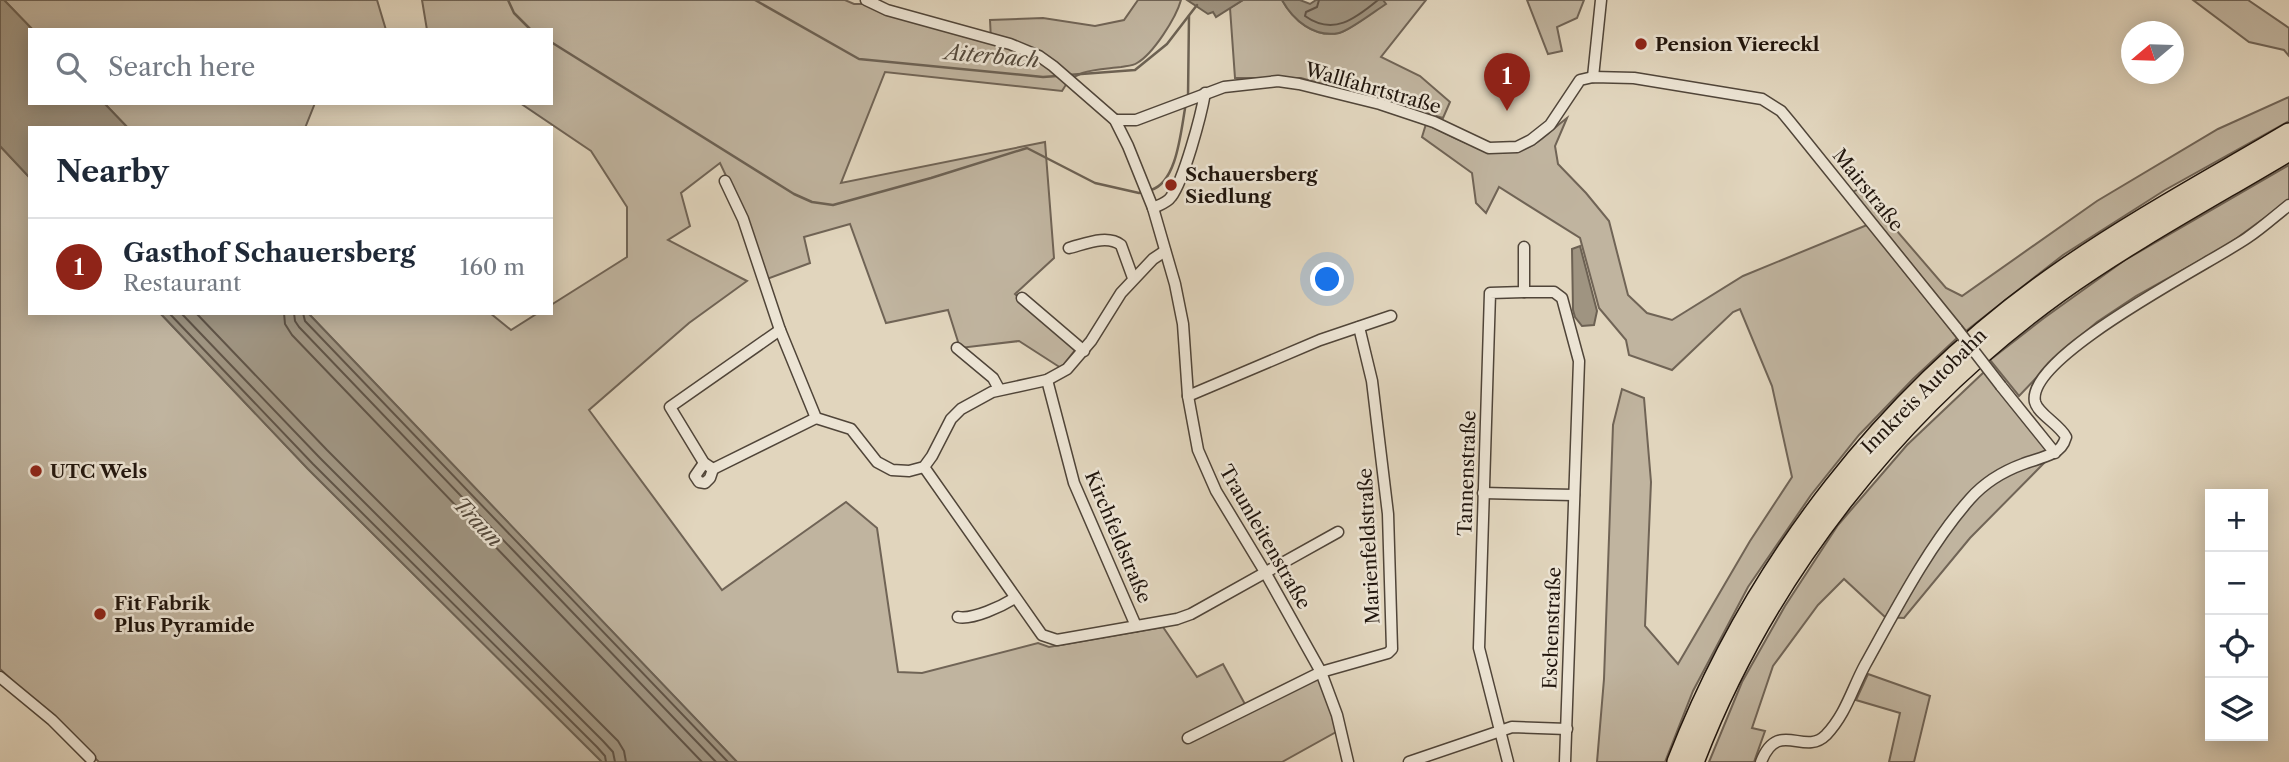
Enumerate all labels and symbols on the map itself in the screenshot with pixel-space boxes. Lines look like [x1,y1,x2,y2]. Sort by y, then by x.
north arrow [2121,21,2184,84]
place label: Pension Viereckl [1655,33,1820,56]
marker: Pension Viereckl [1633,36,1649,52]
water label: Aiterbach [941,39,1040,73]
pin: 1 [1484,53,1530,111]
street label: Wallfahrtstraße [1301,57,1444,118]
street label: Mairstraße [1828,144,1908,236]
place label: Schauersberg Siedlung [1185,163,1319,208]
marker: Schauersberg Siedlung [1163,177,1179,193]
your location [1310,262,1344,296]
street label: Innkreis Autobahn [1857,323,1992,458]
street label: Tannenstraße [1453,410,1481,536]
place label: UTC Wels [50,460,147,483]
street label: Traunleitenstraße [1214,461,1316,613]
marker: UTC Wels [28,463,44,479]
street label: Kirchfeldstraße [1080,467,1156,607]
street label: Marienfeldstraße [1353,467,1385,625]
water label: Traun [448,492,508,552]
street label: Eschenstraße [1538,566,1566,690]
place label: Fit Fabrik Plus Pyramide [114,592,255,637]
marker: Fit Fabrik Plus Pyramide [92,606,108,622]

